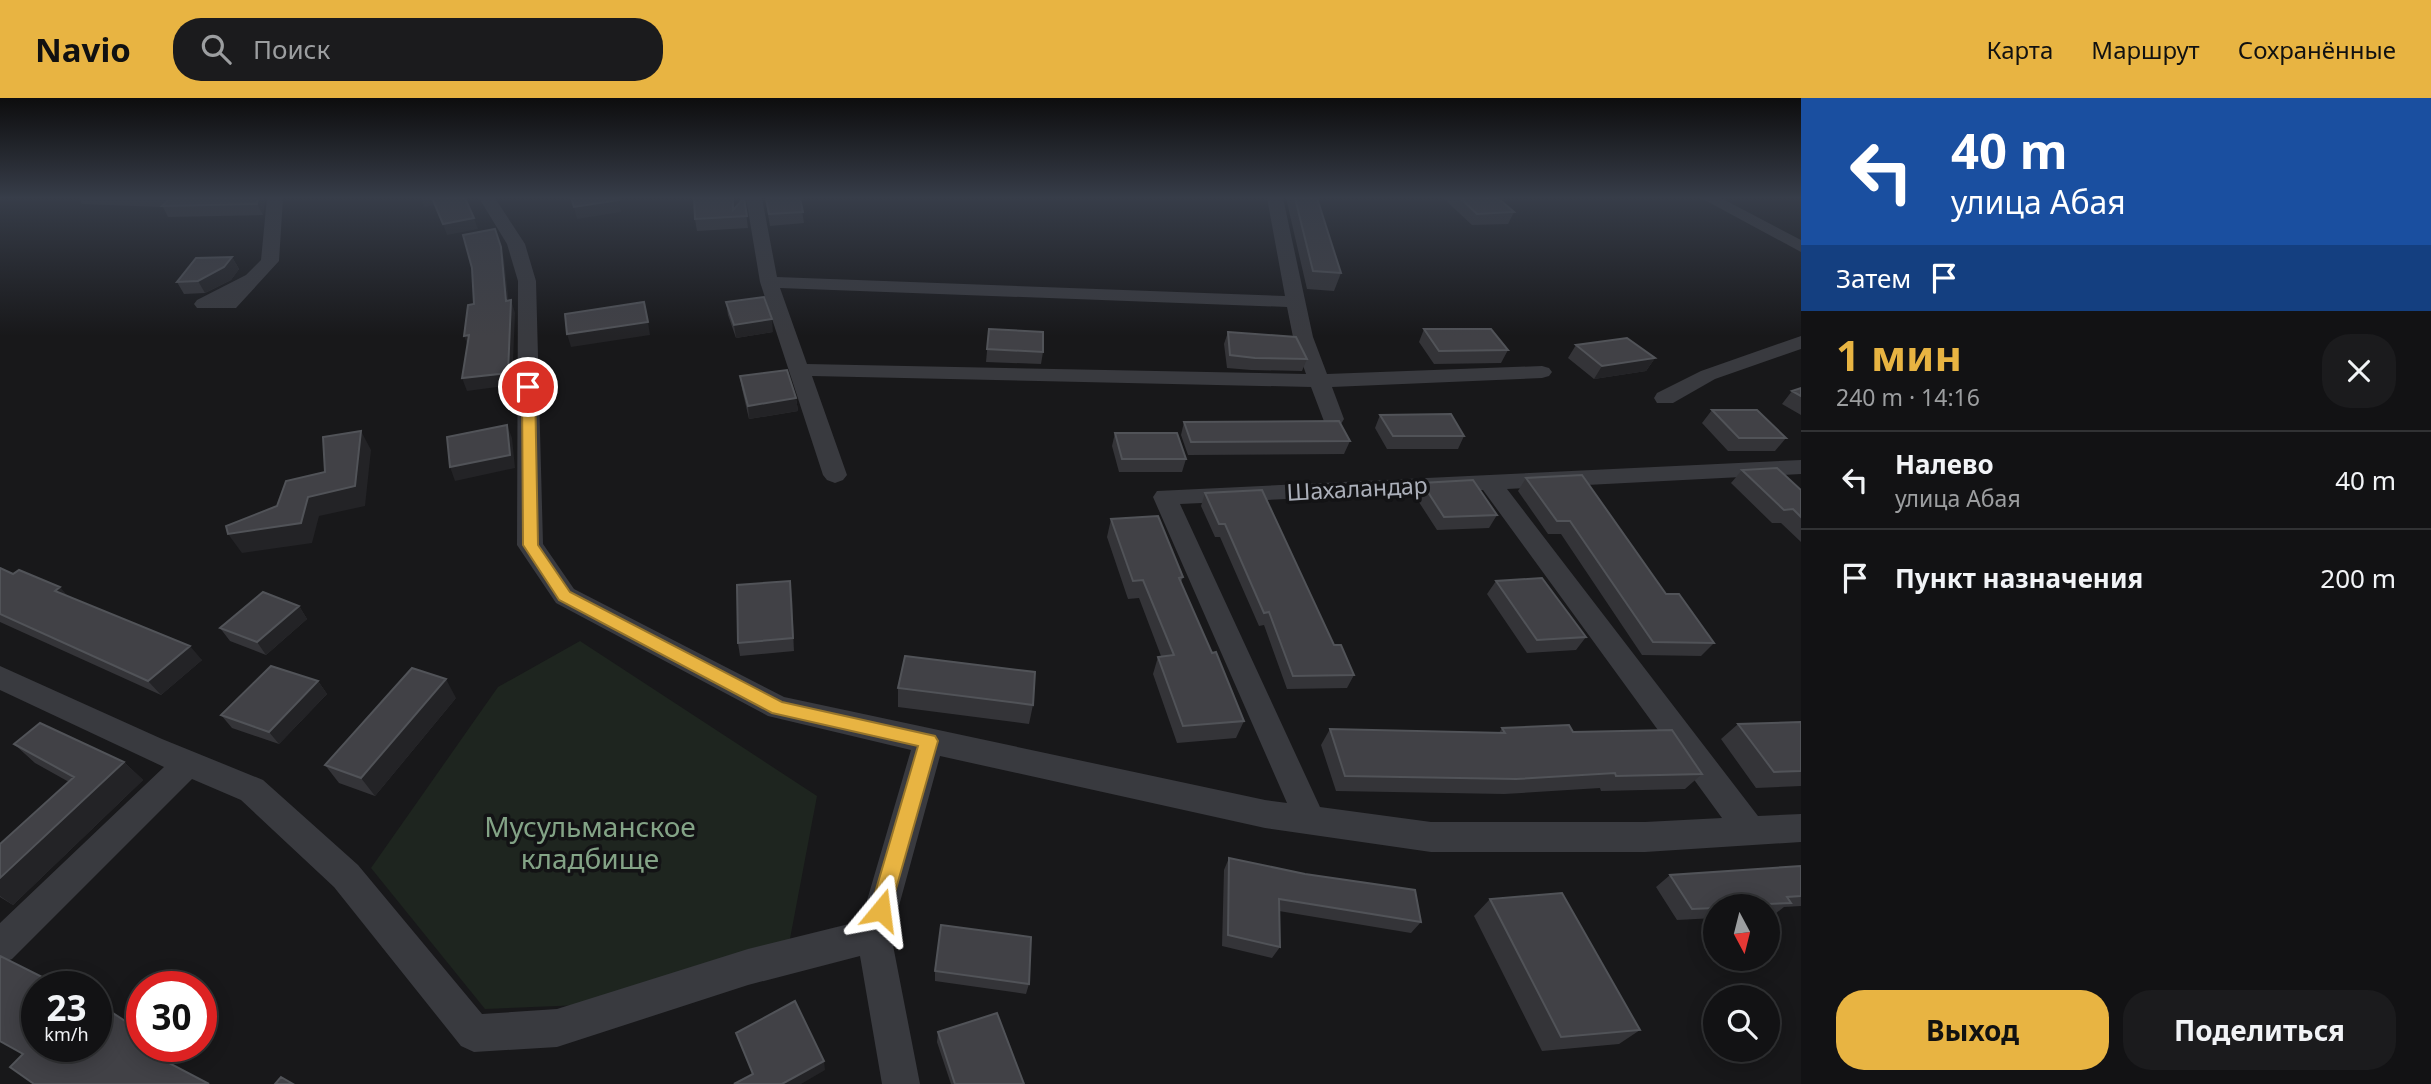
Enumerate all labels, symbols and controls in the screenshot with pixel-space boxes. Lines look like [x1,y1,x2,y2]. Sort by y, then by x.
search box [173,18,663,81]
text: Navio [35,27,131,72]
icon: search [197,30,235,68]
text: Поиск [253,31,330,67]
text: Карта [1986,33,2053,66]
text: Маршрут [2091,33,2200,66]
text: Сохранённые [2238,33,2396,66]
text: 40 m [1951,117,2068,183]
icon: left [1836,126,1927,217]
text: улица Абая [1951,180,2126,223]
icon: arrive [1925,259,1963,297]
text: Затем [1836,260,1911,296]
text: 1 мин [1836,326,1962,383]
button: close [2322,334,2396,408]
pin [498,357,558,417]
icon: arrive [509,368,547,406]
text: 240 m · 14:16 [1836,381,1980,413]
text: Налево [1895,446,1994,482]
icon: left [1836,461,1874,499]
text: 40 m [2335,462,2396,498]
street label: Шахаландар [1286,468,1428,508]
text: улица Абая [1895,482,2021,514]
icon: arrive [1836,559,1874,597]
text: Пункт назначения [1895,560,2143,596]
text: 200 m [2320,560,2396,596]
park label: Мусульманское кладбище [484,807,696,877]
position arrow [844,873,918,947]
north arrow [1703,894,1780,971]
map controls [1703,894,1780,1062]
speed limit sign: 30 [126,971,217,1062]
text: 23 [46,984,87,1031]
button: search [1703,985,1780,1062]
button: Выход [1836,990,2109,1070]
button: Поделиться [2123,990,2396,1070]
text: km/h [44,1022,89,1046]

